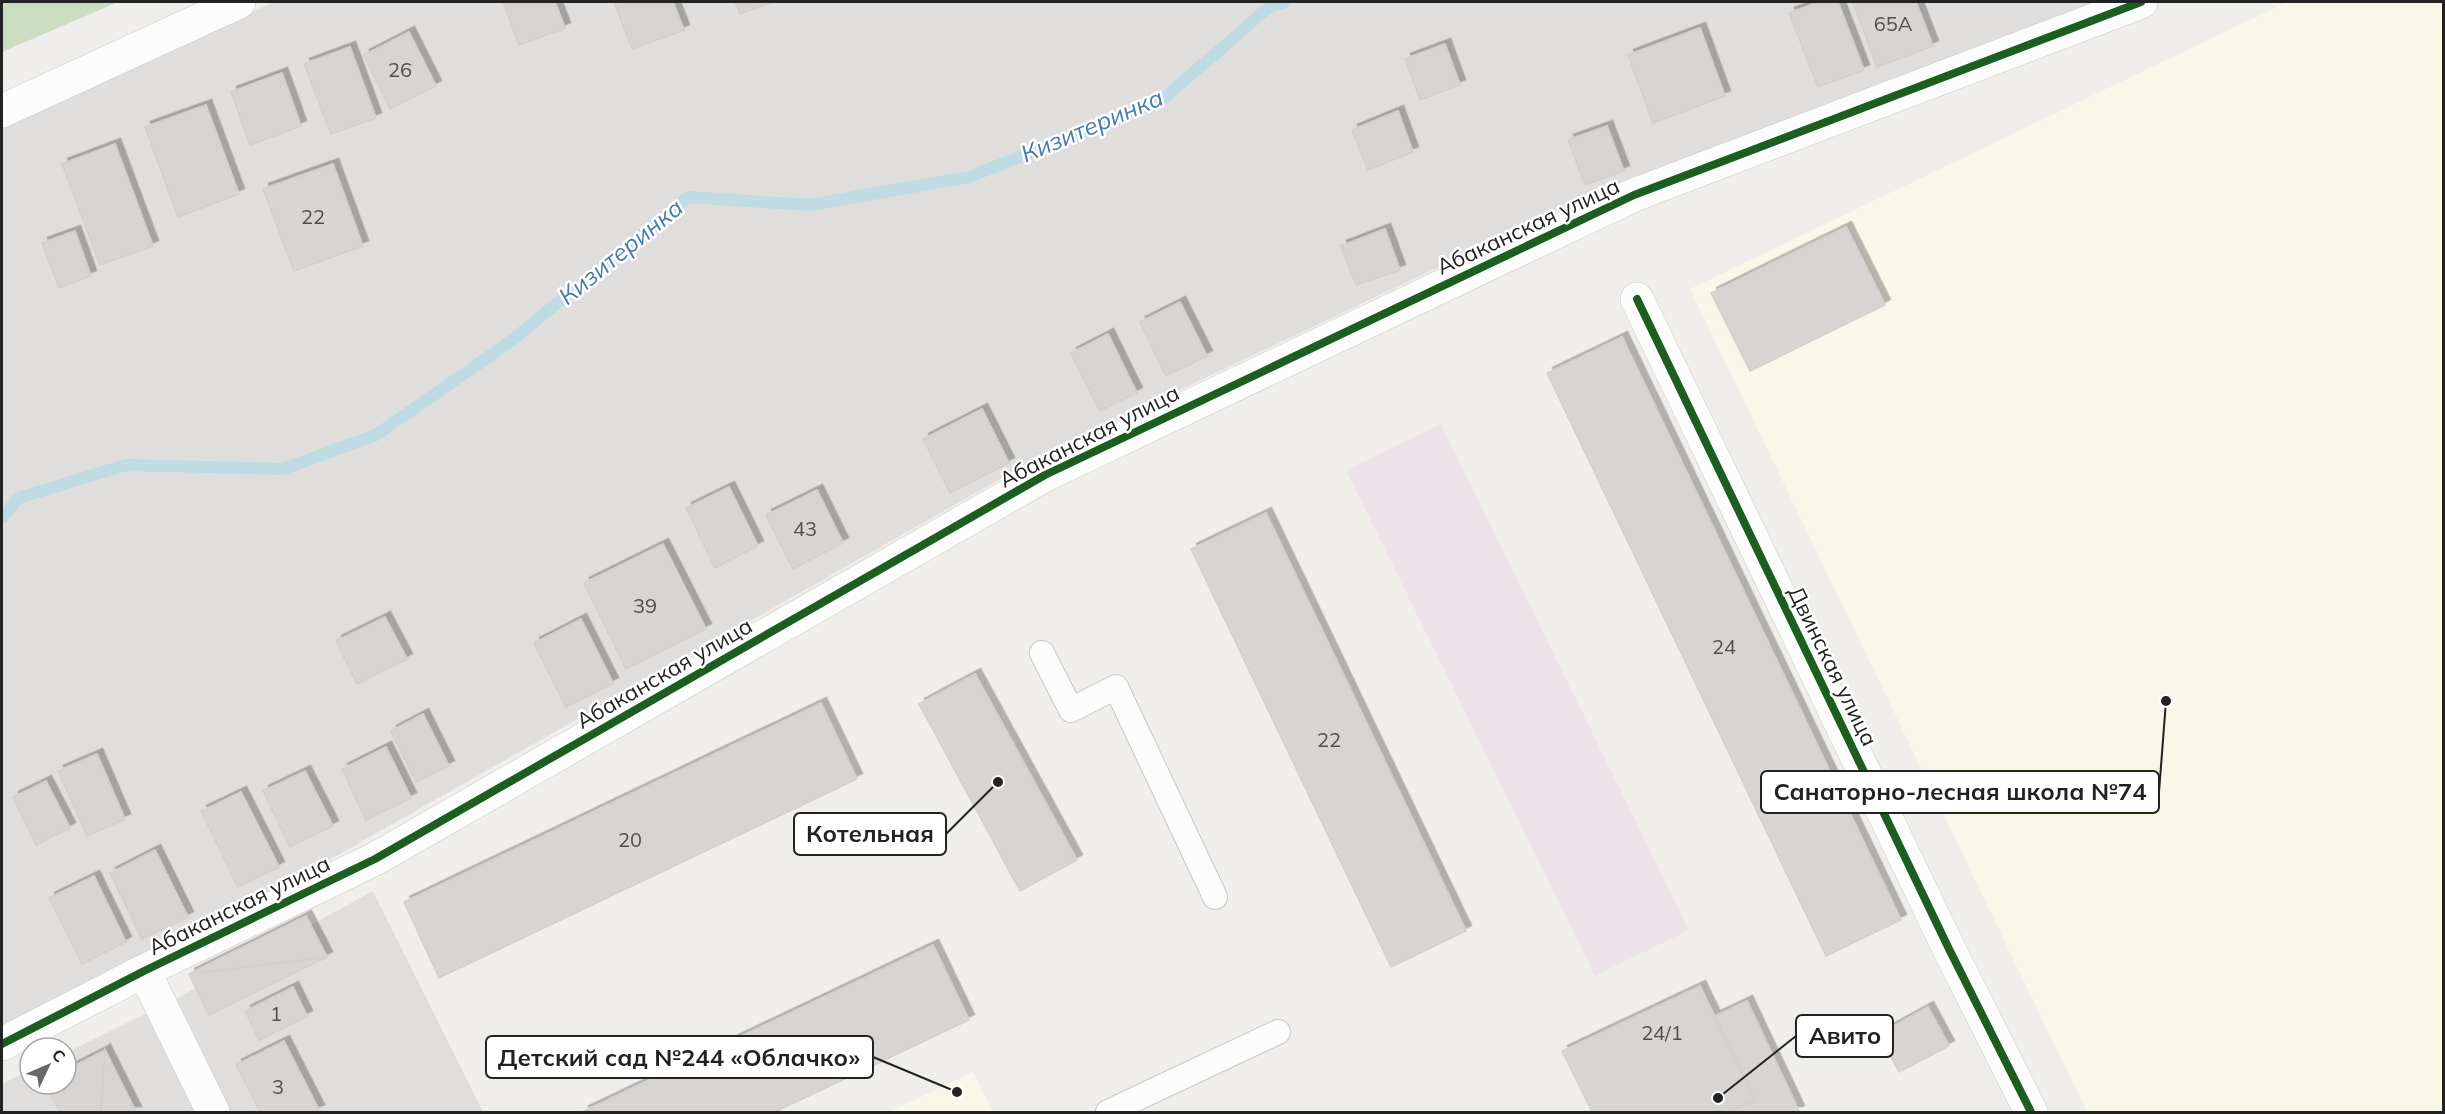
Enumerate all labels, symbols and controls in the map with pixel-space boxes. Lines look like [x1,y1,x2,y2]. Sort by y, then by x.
house number: 65А [1874,11,1913,36]
house number: 26 [388,57,412,82]
water label: Кизитеринка [1016,82,1167,168]
street label: Абаканская улица [1432,171,1624,281]
water label: Кизитеринка [552,192,689,311]
house number: 22 [301,204,325,229]
street label: Абаканская улица [994,378,1184,494]
house number: 43 [793,516,817,541]
street label: Двинская улица [1782,581,1884,751]
house number: 39 [633,593,657,618]
street label: Абаканская улица [571,611,757,735]
house number: 24 [1712,634,1736,659]
house number: 22 [1317,727,1341,752]
callout: Санаторно-лесная школа №74 [1761,771,2159,813]
text: Санаторно-лесная школа №74 [1773,776,2147,806]
callout: Котельная [794,813,946,855]
text: Котельная [806,818,934,848]
house number: 20 [618,827,642,852]
street label: Абаканская улица [144,849,334,961]
house number: 1 [270,1001,282,1026]
callout: Авито [1796,1015,1893,1057]
house number: 24/1 [1641,1020,1683,1045]
text: Авито [1809,1020,1881,1050]
north arrow [18,1036,78,1096]
callout: Детский сад №244 «Облачко» [486,1036,873,1078]
text: Детский сад №244 «Облачко» [498,1042,860,1072]
text: С [48,1045,70,1066]
house number: 3 [272,1074,284,1099]

